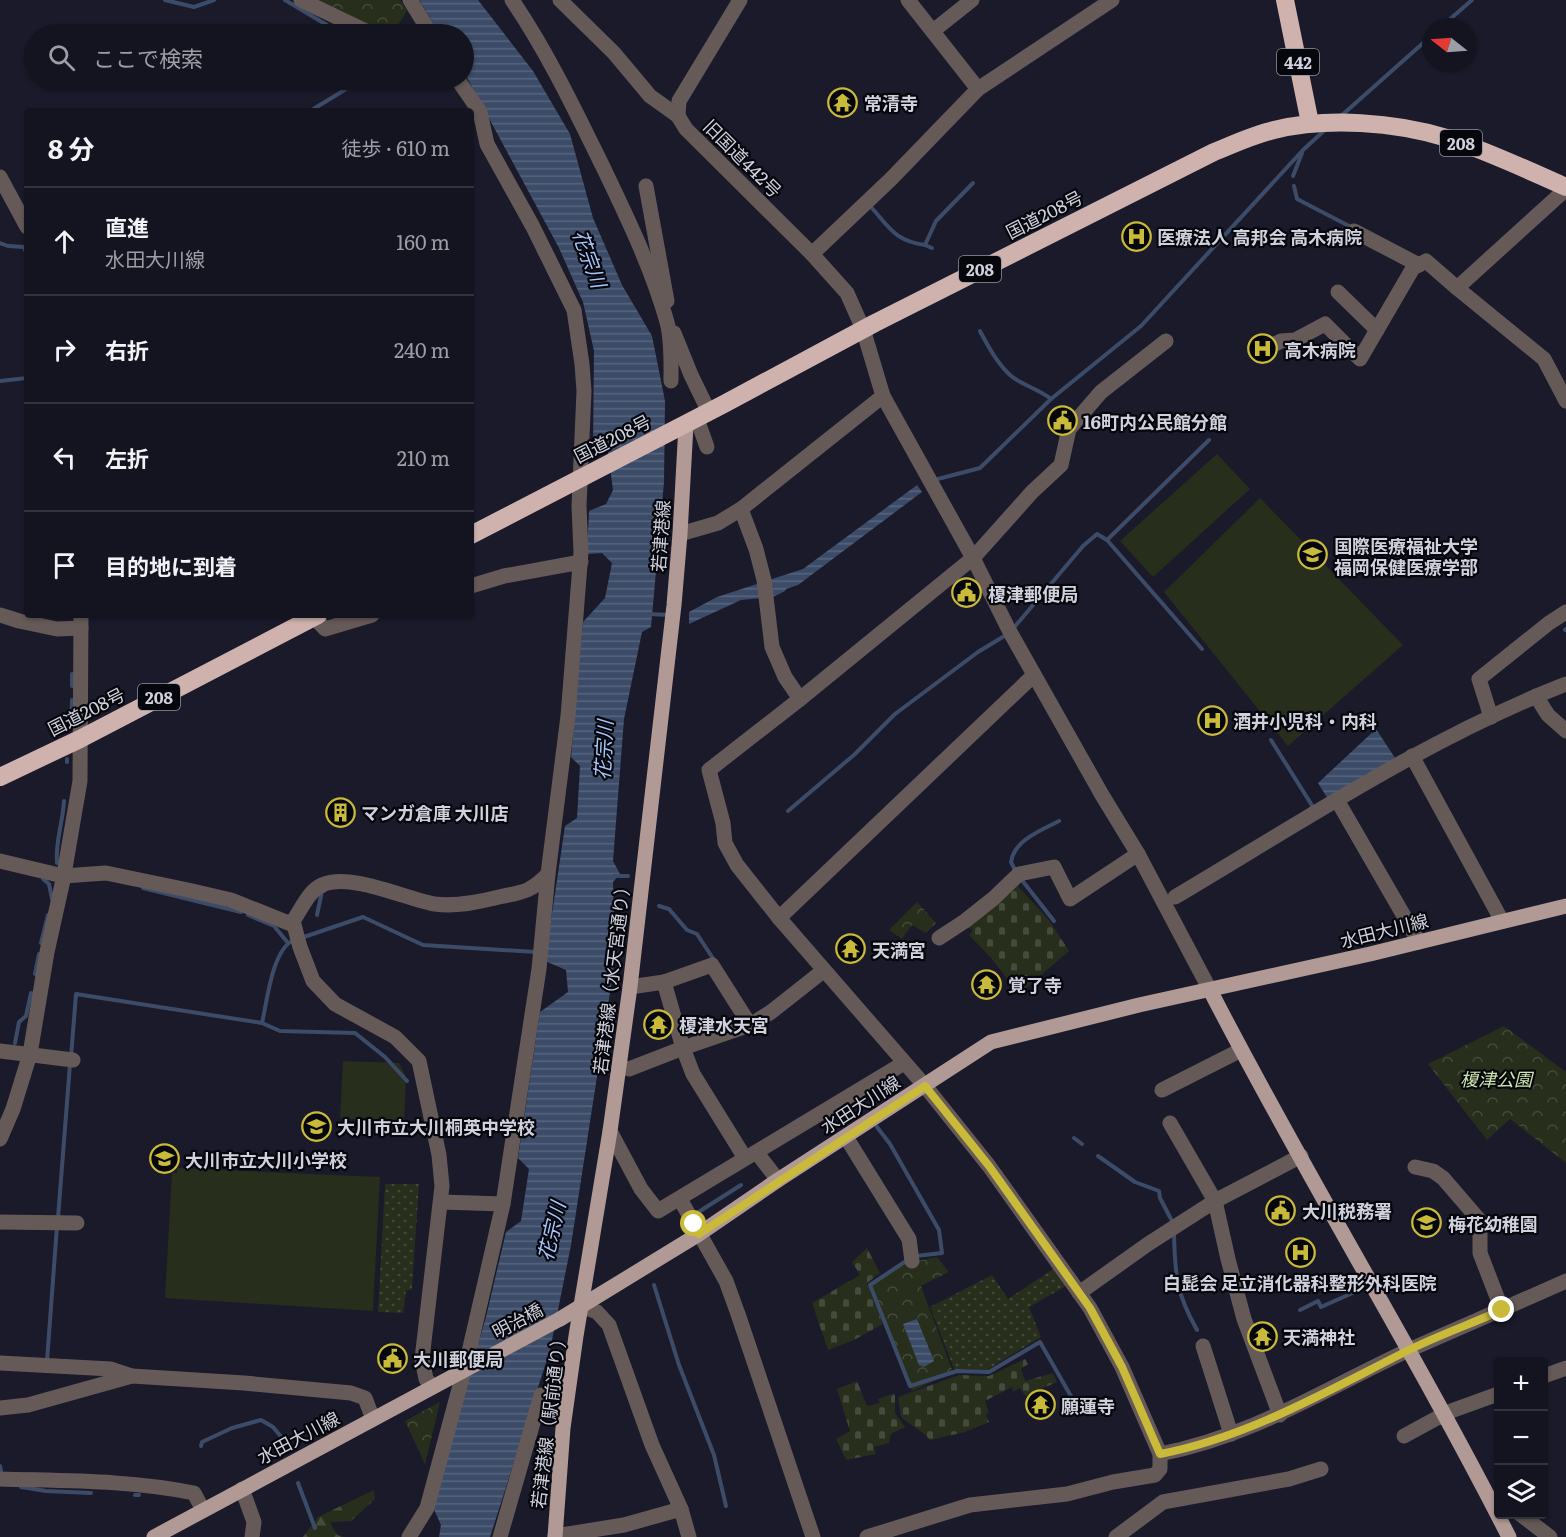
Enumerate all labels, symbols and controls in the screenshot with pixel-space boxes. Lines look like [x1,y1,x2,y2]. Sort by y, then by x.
north arrow [1422,18,1476,72]
search box [24,24,474,90]
icon: search [45,41,78,74]
text: ここで検索 [93,41,203,74]
road number: 442 [1277,49,1319,75]
temple icon: 常清寺 [827,86,859,118]
place label: 常清寺 [864,89,918,116]
street label: 旧国道442号 [698,113,788,203]
text: 8 分 [48,128,95,167]
road number: 208 [1440,130,1482,156]
text: 徒歩 · 610 m [342,132,450,162]
street label: 国道208号 [1001,183,1087,245]
text: 直進 [105,210,149,243]
hospital icon: 医療法人 高邦会 高木病院 [1120,220,1152,252]
place label: 医療法人 高邦会 高木病院 [1157,223,1362,250]
icon: ahead [48,225,81,258]
water label: 花宗川 [567,225,616,293]
text: 160 m [396,226,450,256]
text: 水田大川線 [105,243,205,273]
road number: 208 [959,256,1001,282]
icon: right [48,333,81,366]
text: 右折 [105,333,149,366]
hospital icon: 高木病院 [1247,333,1279,365]
text: 240 m [394,334,450,364]
place label: 高木病院 [1284,336,1356,363]
public building icon: 16町内公民館分館 [1046,405,1078,437]
street label: 国道208号 [569,407,655,469]
place label: 16町内公民館分館 [1083,408,1227,435]
icon: left [48,441,81,474]
text: 左折 [105,441,149,474]
text: 210 m [397,442,450,472]
street label: 若津港線 [644,499,676,573]
place label: 国際医療福祉大学 福岡保健医療学部 [1334,532,1478,580]
school or university icon: 国際医療福祉大学 福岡保健医療学部 [1297,539,1329,571]
icon: arrive [48,549,81,582]
text: 目的地に到着 [105,549,237,582]
public building icon: 榎津郵便局 [951,577,983,609]
place label: 榎津郵便局 [988,580,1078,607]
street label: 国道208号 [43,680,129,742]
road number: 208 [138,684,180,710]
hospital icon: 酒井小児科・内科 [1196,704,1228,736]
place label: 酒井小児科・内科 [1233,707,1377,734]
water label: 花宗川 [585,717,619,781]
building icon: マンガ倉庫 大川店 [324,796,356,828]
place label: マンガ倉庫 大川店 [361,799,509,826]
street label: 若津港線（水天宮通り） [586,876,636,1076]
street label: 水田大川線 [1337,906,1431,954]
temple icon: 天満宮 [835,933,867,965]
place label: 天満宮 [872,936,926,963]
temple icon: 覚了寺 [971,968,1003,1000]
place label: 覚了寺 [1008,971,1062,998]
temple icon: 榎津水天宮 [642,1008,674,1040]
place label: 榎津水天宮 [679,1011,769,1038]
park label: 榎津公園 [1460,1065,1535,1092]
street label: 水田大川線 [815,1068,905,1140]
school or university icon: 大川市立大川桐英中学校 [300,1110,332,1142]
place label: 大川市立大川桐英中学校 [337,1113,535,1140]
school or university icon: 大川市立大川小学校 [148,1143,180,1175]
place label: 大川市立大川小学校 [185,1146,347,1173]
public building icon: 大川税務署 [1265,1194,1297,1226]
water label: 花宗川 [529,1196,572,1264]
place label: 大川税務署 [1302,1197,1392,1224]
school or university icon: 梅花幼稚園 [1411,1207,1443,1239]
route start [680,1210,706,1236]
place label: 梅花幼稚園 [1448,1210,1538,1237]
hospital icon: 白髭会 足立消化器科整形外科医院 [1284,1237,1316,1269]
place label: 白髭会 足立消化器科整形外科医院 [1163,1269,1437,1296]
street label: 明治橋 [487,1295,547,1345]
route end [1488,1296,1514,1322]
temple icon: 天満神社 [1246,1320,1278,1352]
place label: 天満神社 [1283,1323,1355,1350]
street label: 若津港線（駅前通り） [524,1328,572,1510]
public building icon: 大川郵便局 [376,1342,408,1374]
place label: 大川郵便局 [413,1345,503,1372]
map controls [1494,1357,1548,1519]
button: + [1494,1357,1548,1411]
temple icon: 願蓮寺 [1024,1389,1056,1421]
place label: 願蓮寺 [1061,1392,1115,1419]
street label: 水田大川線 [252,1404,344,1470]
button: − [1494,1411,1548,1465]
button: layers [1494,1465,1548,1519]

